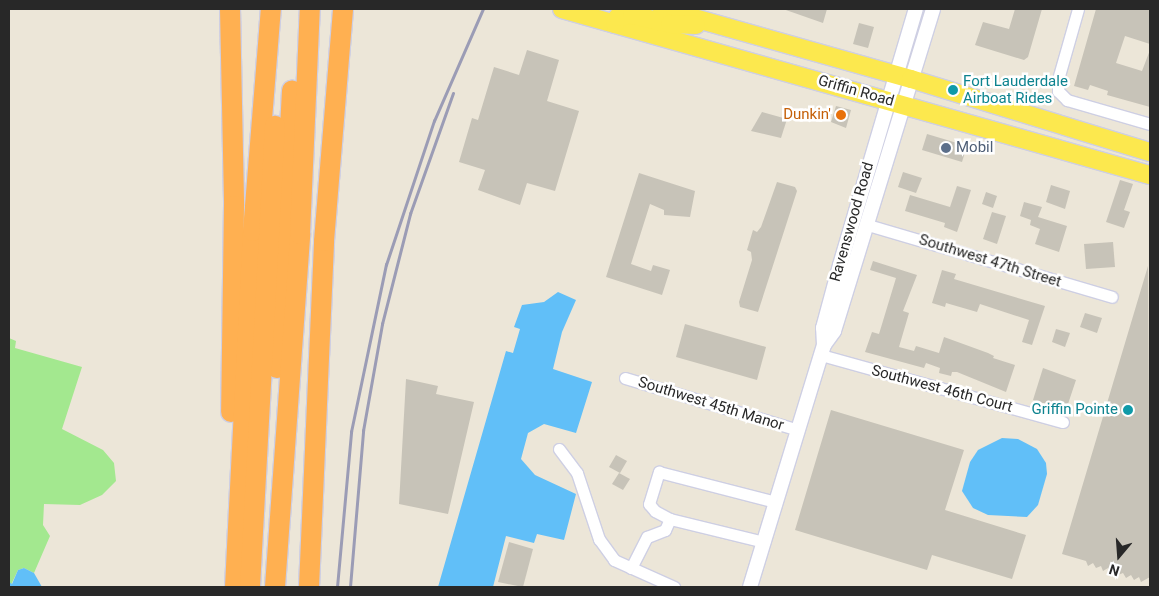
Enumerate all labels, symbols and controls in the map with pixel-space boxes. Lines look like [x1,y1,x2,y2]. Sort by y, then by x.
street label: Griffin Road [816,72,896,110]
place label: Fort Lauderdale Airboat Rides [963,72,1068,107]
marker: Fort Lauderdale Airboat Rides [947,84,959,96]
place label: Dunkin' [783,106,831,124]
marker: Dunkin' [835,109,847,121]
place label: Mobil [956,139,993,157]
marker: Mobil [940,142,952,154]
street label: Ravenswood Road [826,160,878,284]
street label: Southwest 47th Street [917,231,1063,291]
street label: Southwest 46th Court [870,362,1014,416]
street label: Southwest 45th Manor [636,373,786,435]
place label: Griffin Pointe [1032,401,1118,419]
marker: Griffin Pointe [1122,404,1134,416]
north arrow [1094,531,1144,581]
text: N [1107,561,1122,579]

